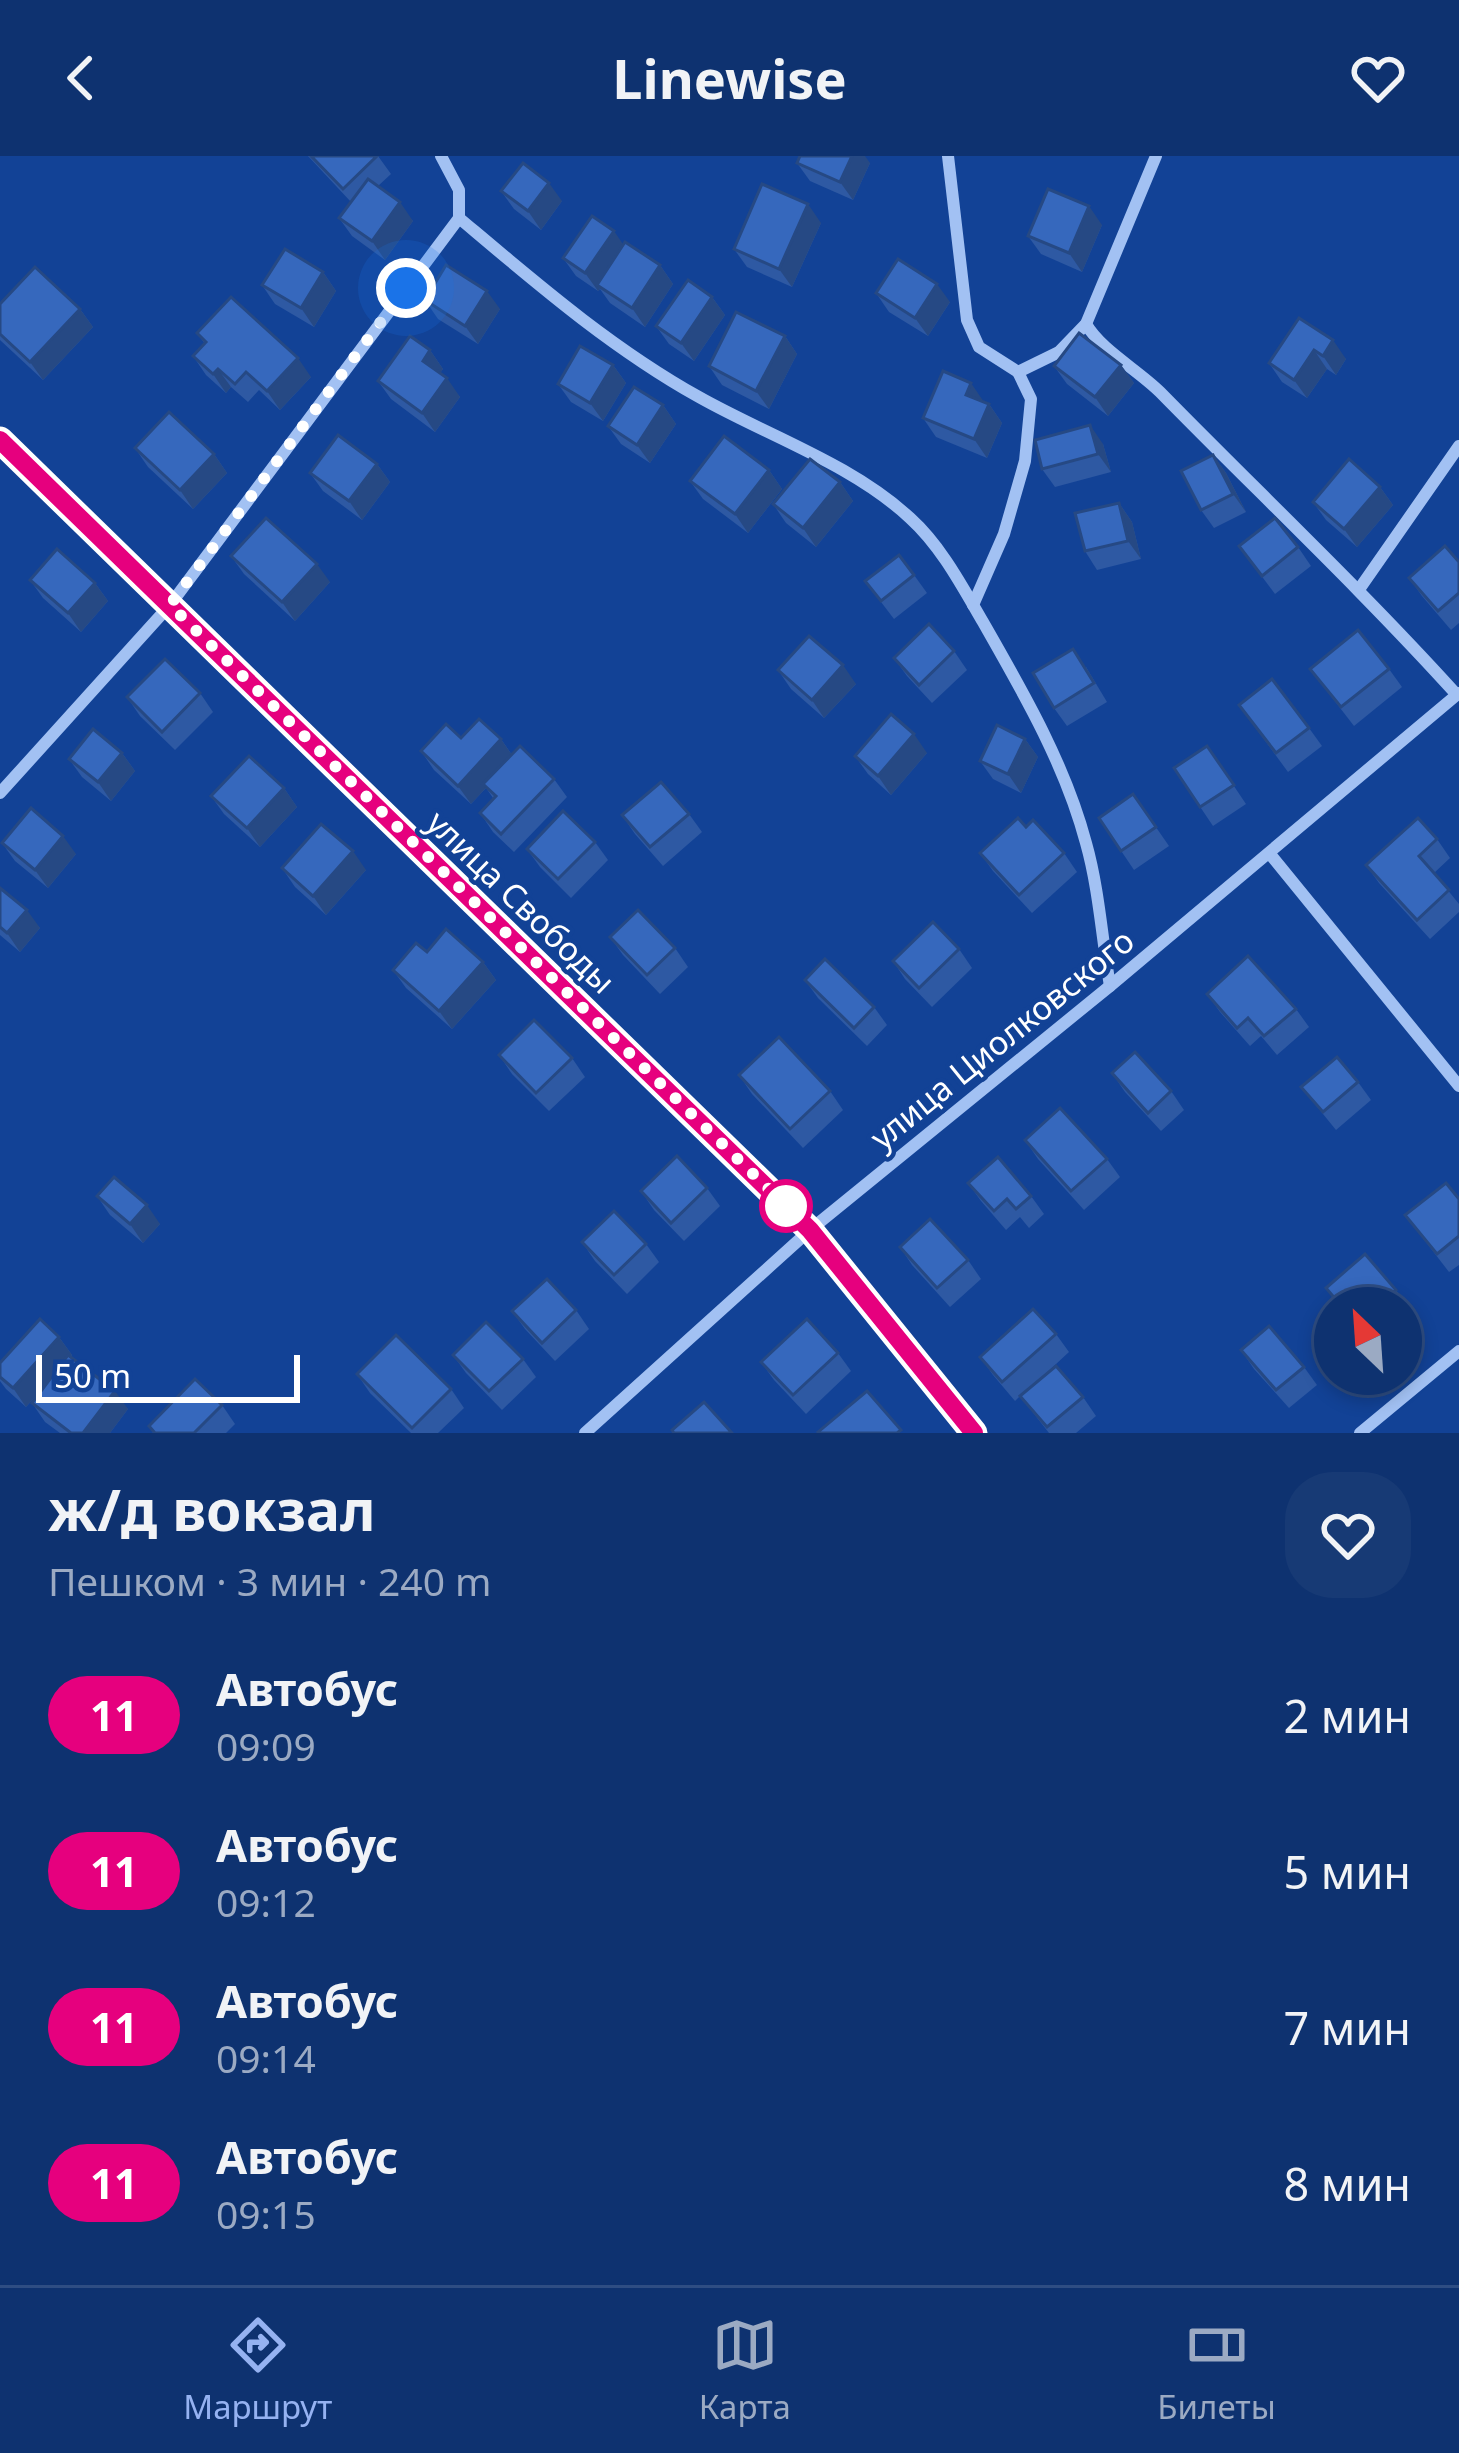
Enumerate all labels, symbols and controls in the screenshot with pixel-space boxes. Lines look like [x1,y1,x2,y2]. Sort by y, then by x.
text: Linewise [612,41,847,115]
icon: back [48,45,114,111]
icon: heart [1345,45,1411,111]
your location [376,258,436,318]
street label: улица Свободы [417,800,625,1003]
street label: улица Циолковского [860,918,1143,1159]
unlabelled marker [761,1181,811,1231]
north arrow [1314,1287,1422,1395]
map controls [1314,1287,1422,1395]
scale bar [36,1349,300,1402]
text: 50 m [54,1353,131,1398]
text: ж/д вокзал [48,1470,375,1548]
button: heart [1285,1472,1411,1598]
text: Пешком · 3 мин · 240 m [48,1554,492,1607]
text: Автобус [216,1658,398,1719]
text: 2 мин [1283,1685,1411,1746]
text: 11 [90,1686,138,1743]
text: 09:09 [216,1719,316,1772]
text: Автобус [216,1814,398,1875]
text: 5 мин [1283,1841,1411,1902]
text: 11 [90,1842,138,1899]
text: 09:12 [216,1875,316,1928]
text: Автобус [216,1970,398,2031]
text: 7 мин [1283,1997,1411,2058]
text: 11 [90,1998,138,2055]
text: 09:14 [216,2031,316,2084]
text: Автобус [216,2126,398,2187]
text: 8 мин [1283,2153,1411,2214]
text: 11 [90,2154,138,2211]
text: 09:15 [216,2187,316,2240]
tab: Маршрут [183,2312,332,2429]
tab: Карта [699,2312,791,2429]
tab: Билеты [1157,2312,1276,2429]

